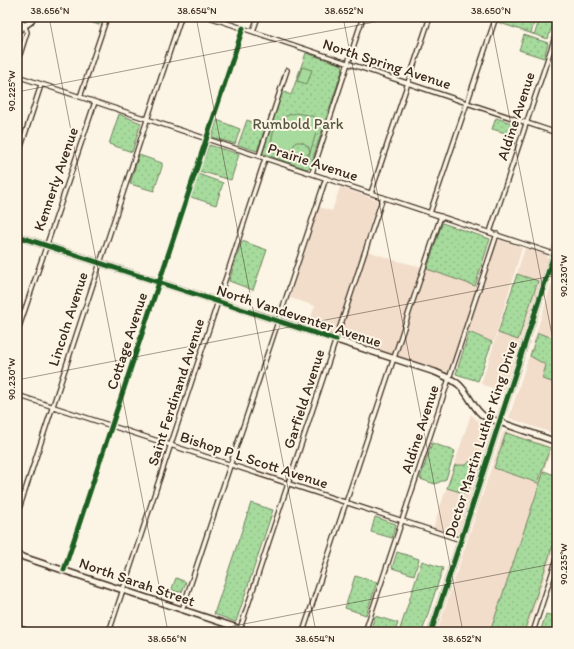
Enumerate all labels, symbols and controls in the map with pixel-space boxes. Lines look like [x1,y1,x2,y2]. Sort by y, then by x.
text: 38.656°N [31,4,70,17]
text: 38.654°N [177,4,217,17]
text: 38.652°N [325,4,364,17]
text: 38.650°N [471,4,511,17]
street label: North Spring Avenue [321,35,453,93]
text: 90.225°W [5,70,18,112]
street label: Aldine Avenue [493,70,539,162]
park label: Rumbold Park [252,115,344,133]
street label: Kennerly Avenue [30,125,82,233]
street label: Prairie Avenue [266,139,360,185]
text: 90.230°W [557,254,570,297]
street label: Lincoln Avenue [44,270,92,368]
street label: North Vandeventer Avenue [214,281,384,351]
street label: Cottage Avenue [103,290,151,392]
street label: Saint Ferdinand Avenue [144,316,208,468]
street label: Doctor Martin Luther King Drive [441,338,521,540]
street label: Garfield Avenue [279,347,329,451]
text: 90.230°W [5,357,18,400]
street label: Aldine Avenue [397,383,443,475]
street label: Bishop P L Scott Avenue [178,428,330,492]
text: 90.235°W [557,543,570,585]
street label: North Sarah Street [77,554,198,610]
text: 38.656°N [148,632,187,645]
text: 38.654°N [295,632,335,645]
text: 38.652°N [443,632,482,645]

